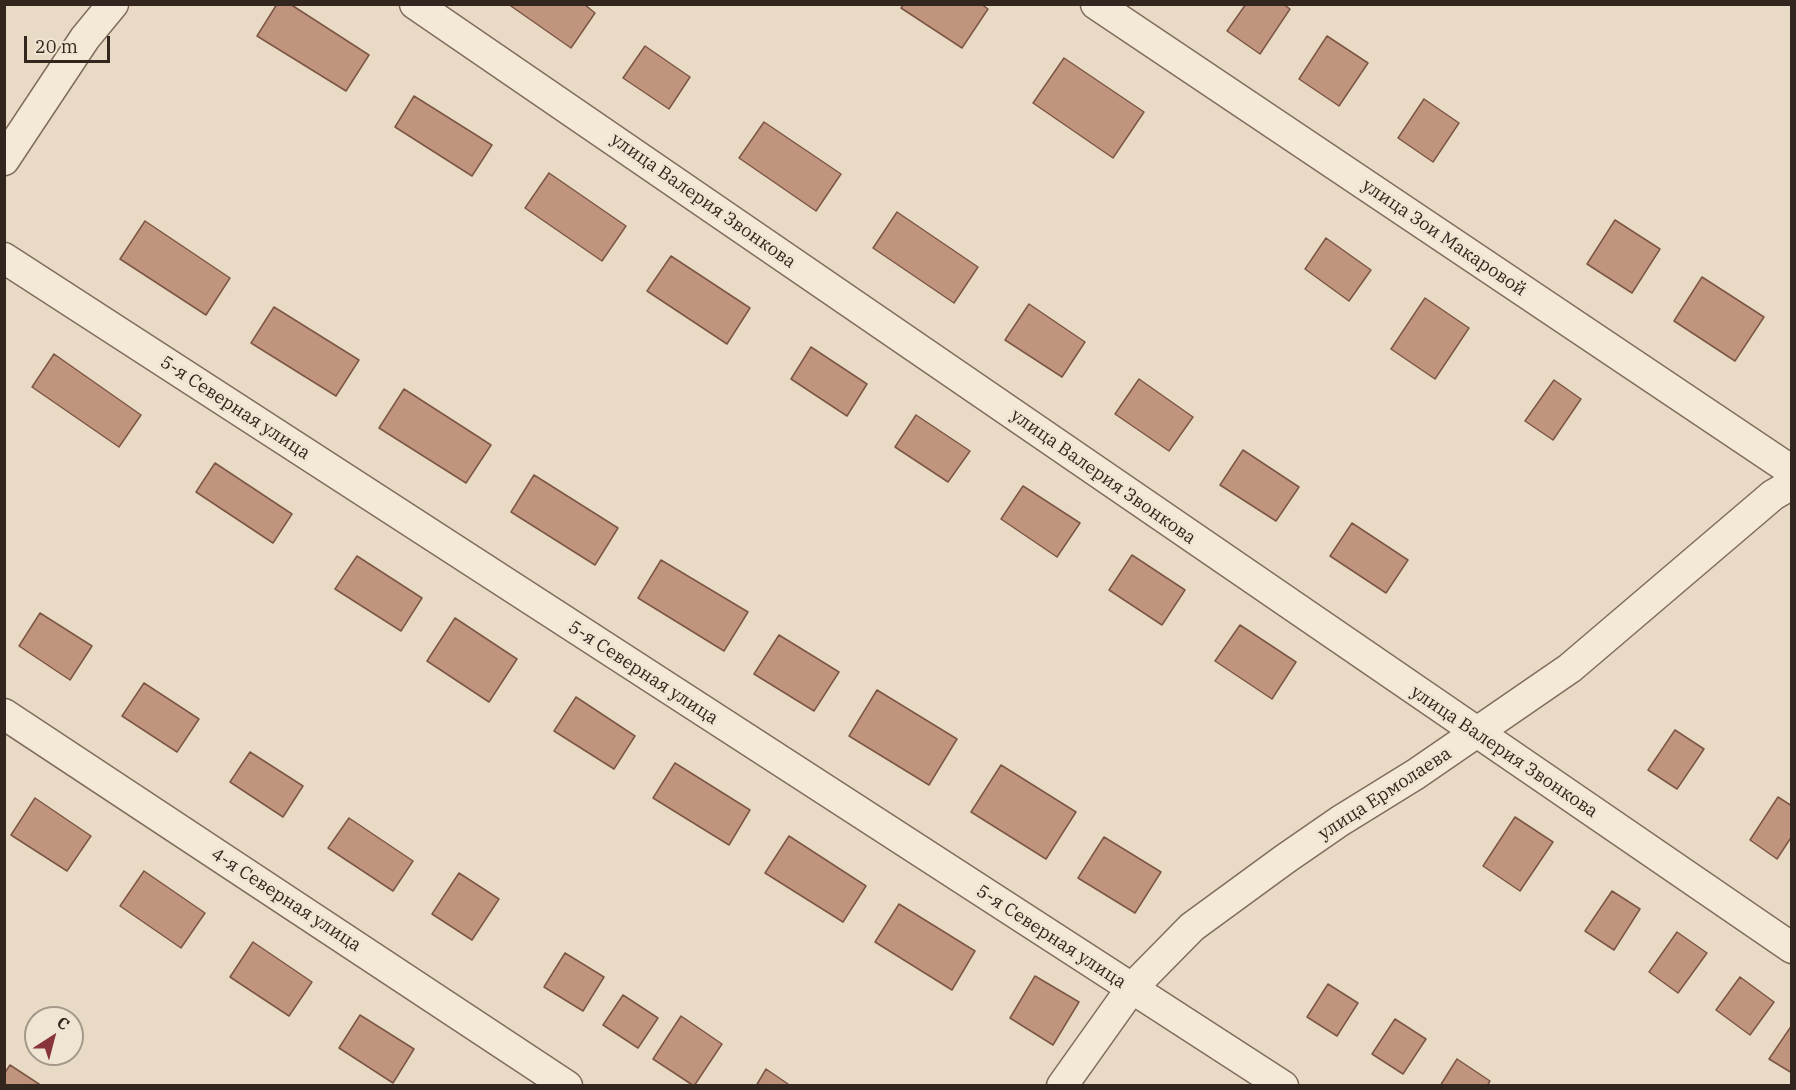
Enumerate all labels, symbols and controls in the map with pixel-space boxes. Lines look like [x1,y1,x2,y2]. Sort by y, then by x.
scale bar [27,24,112,62]
text: 20 m [35,35,78,58]
street label: улица Валерия Звонкова [606,129,800,273]
street label: улица Зои Макаровой [1358,175,1530,301]
street label: 5-я Северная улица [156,351,314,465]
street label: улица Валерия Звонкова [1006,405,1200,549]
street label: 5-я Северная улица [564,616,722,730]
street label: улица Валерия Звонкова [1406,681,1602,823]
street label: улица Ермолаева [1315,743,1455,845]
street label: 4-я Северная улица [207,843,365,957]
street label: 5-я Северная улица [972,880,1130,994]
north arrow [24,1006,84,1066]
text: С [53,1012,74,1034]

